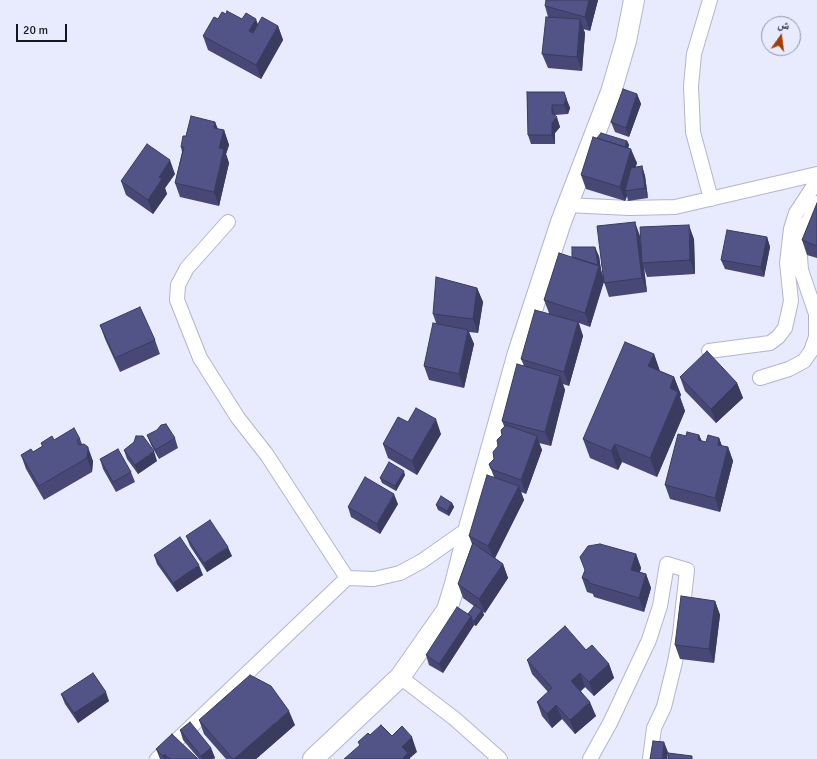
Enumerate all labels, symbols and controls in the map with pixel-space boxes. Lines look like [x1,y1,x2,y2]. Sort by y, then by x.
scale bar [18,16,69,42]
north arrow [761,16,801,56]
text: ش [777,17,791,33]
text: 20 m [23,23,48,38]

